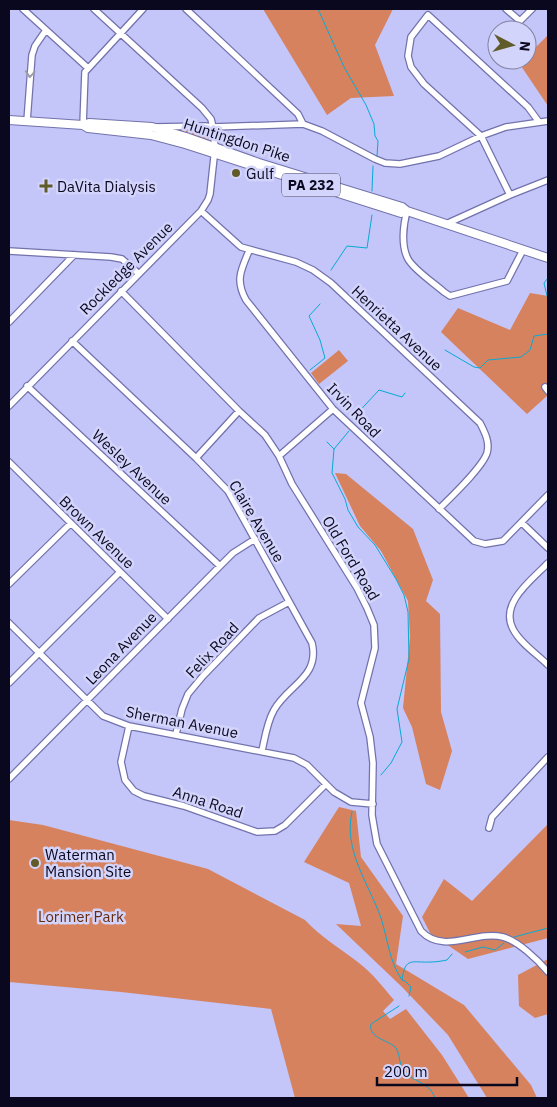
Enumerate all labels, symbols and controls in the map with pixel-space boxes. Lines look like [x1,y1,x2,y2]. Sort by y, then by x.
north arrow [487,20,537,70]
text: N [515,40,534,52]
one-way arrow [25,70,36,78]
street label: Huntingdon Pike [181,114,293,166]
place label: Gulf [246,164,274,183]
marker: Gulf [230,167,242,179]
road number: PA 232 [282,174,340,196]
place label: DaVita Dialysis [57,177,156,196]
marker: DaVita Dialysis [39,179,53,193]
street label: Rockledge Avenue [75,217,177,319]
street label: Henrietta Avenue [348,281,446,375]
street label: Irvin Road [323,378,385,442]
street label: Wesley Avenue [88,425,176,509]
street label: Claire Avenue [225,476,289,566]
street label: Brown Avenue [55,491,139,573]
street label: Old Ford Road [318,512,384,604]
street label: Leona Avenue [81,608,161,688]
street label: Felix Road [181,618,243,682]
street label: Sherman Avenue [124,702,240,742]
street label: Anna Road [170,782,246,822]
place label: Waterman Mansion Site [45,845,131,881]
marker: Waterman Mansion Site [29,857,41,869]
park label: Lorimer Park [38,907,124,926]
scale bar [377,1054,517,1086]
text: 200 m [384,1062,428,1081]

